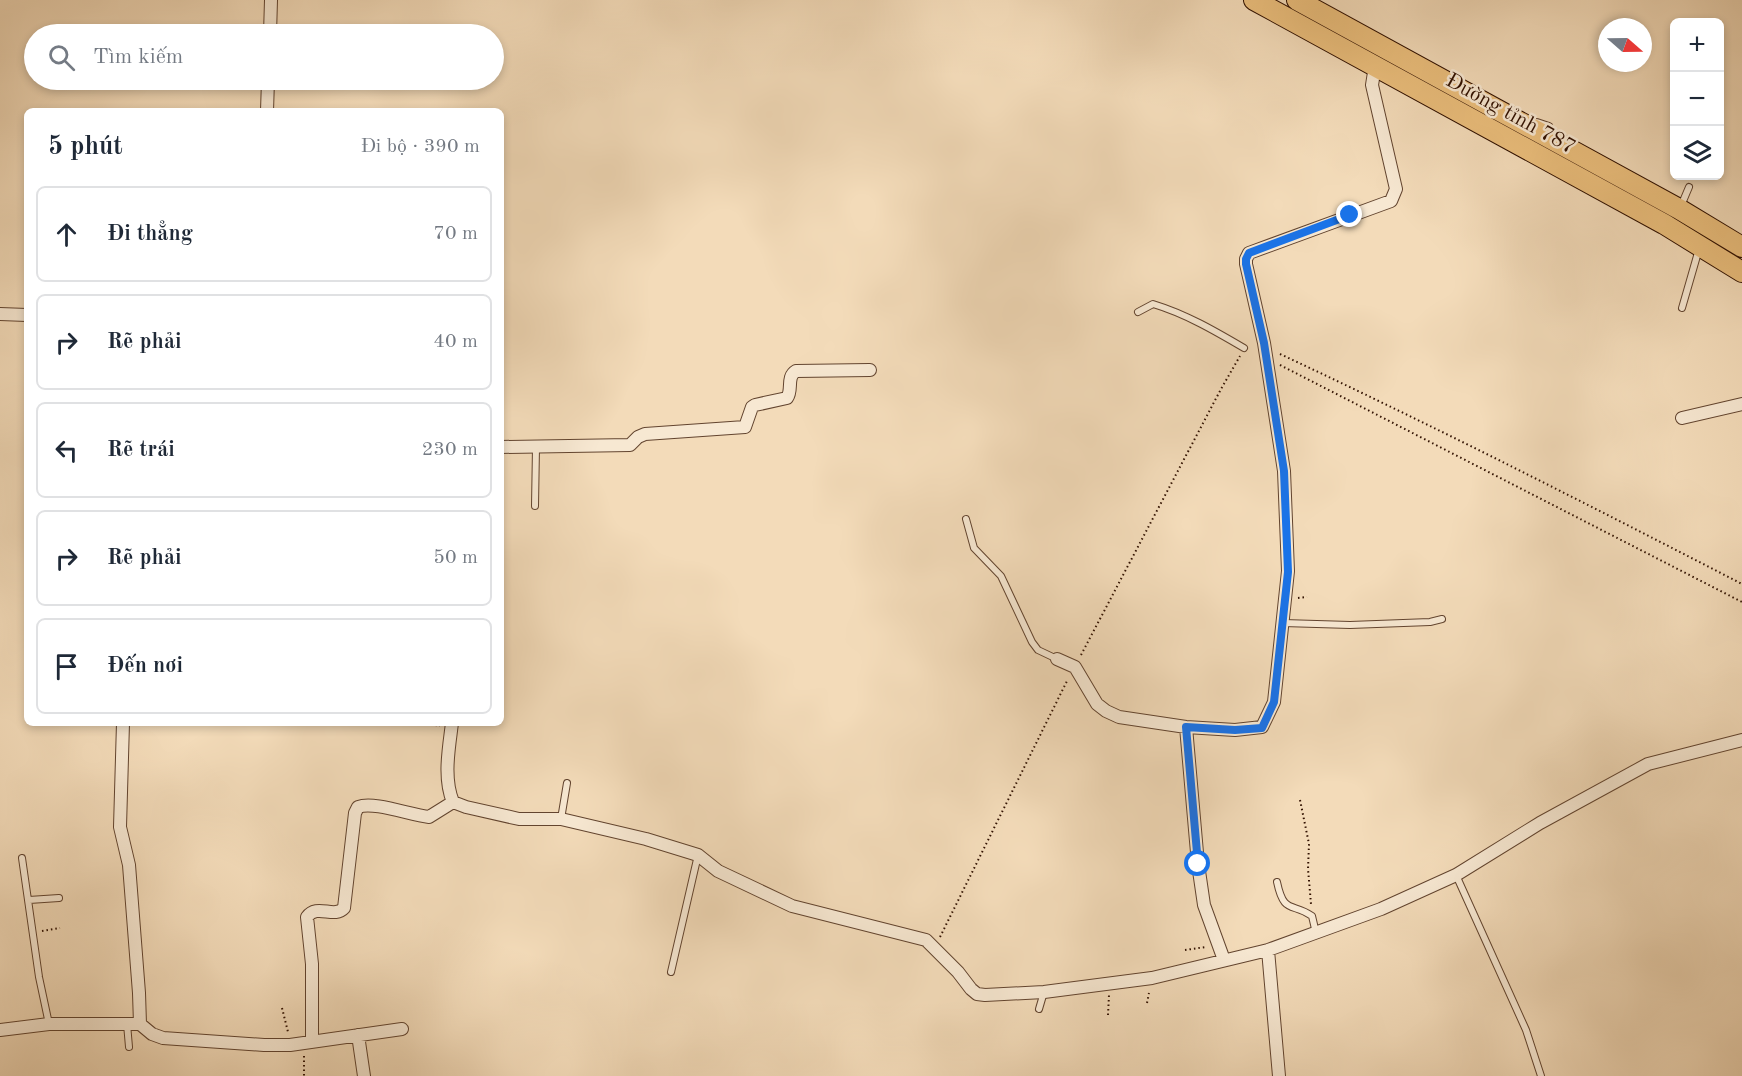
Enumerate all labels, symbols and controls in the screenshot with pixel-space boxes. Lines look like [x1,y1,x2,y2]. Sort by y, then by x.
north arrow [1598,18,1652,72]
map controls [1670,18,1724,180]
button: + [1670,18,1724,72]
search box [24,24,504,90]
icon: search [45,41,78,74]
text: Tìm kiếm [93,46,183,68]
street label: Đường tỉnh 787 [1442,70,1579,159]
button: − [1670,72,1724,126]
button: layers [1670,126,1724,180]
text: 5 phút [48,134,123,160]
text: Đi bộ · 390 m [360,137,480,157]
route end [1336,201,1362,227]
icon: ahead [50,218,83,251]
text: Đi thẳng [107,223,193,245]
text: 70 m [433,224,478,244]
icon: right [50,326,83,359]
text: Rẽ phải [107,331,182,353]
text: 40 m [433,332,478,352]
icon: left [50,434,83,467]
text: Rẽ trái [107,439,175,461]
text: 230 m [422,440,478,460]
icon: right [50,542,83,575]
text: Rẽ phải [107,547,182,569]
text: 50 m [433,548,478,568]
icon: arrive [50,650,83,683]
text: Đến nơi [107,655,183,677]
route start [1184,850,1210,876]

